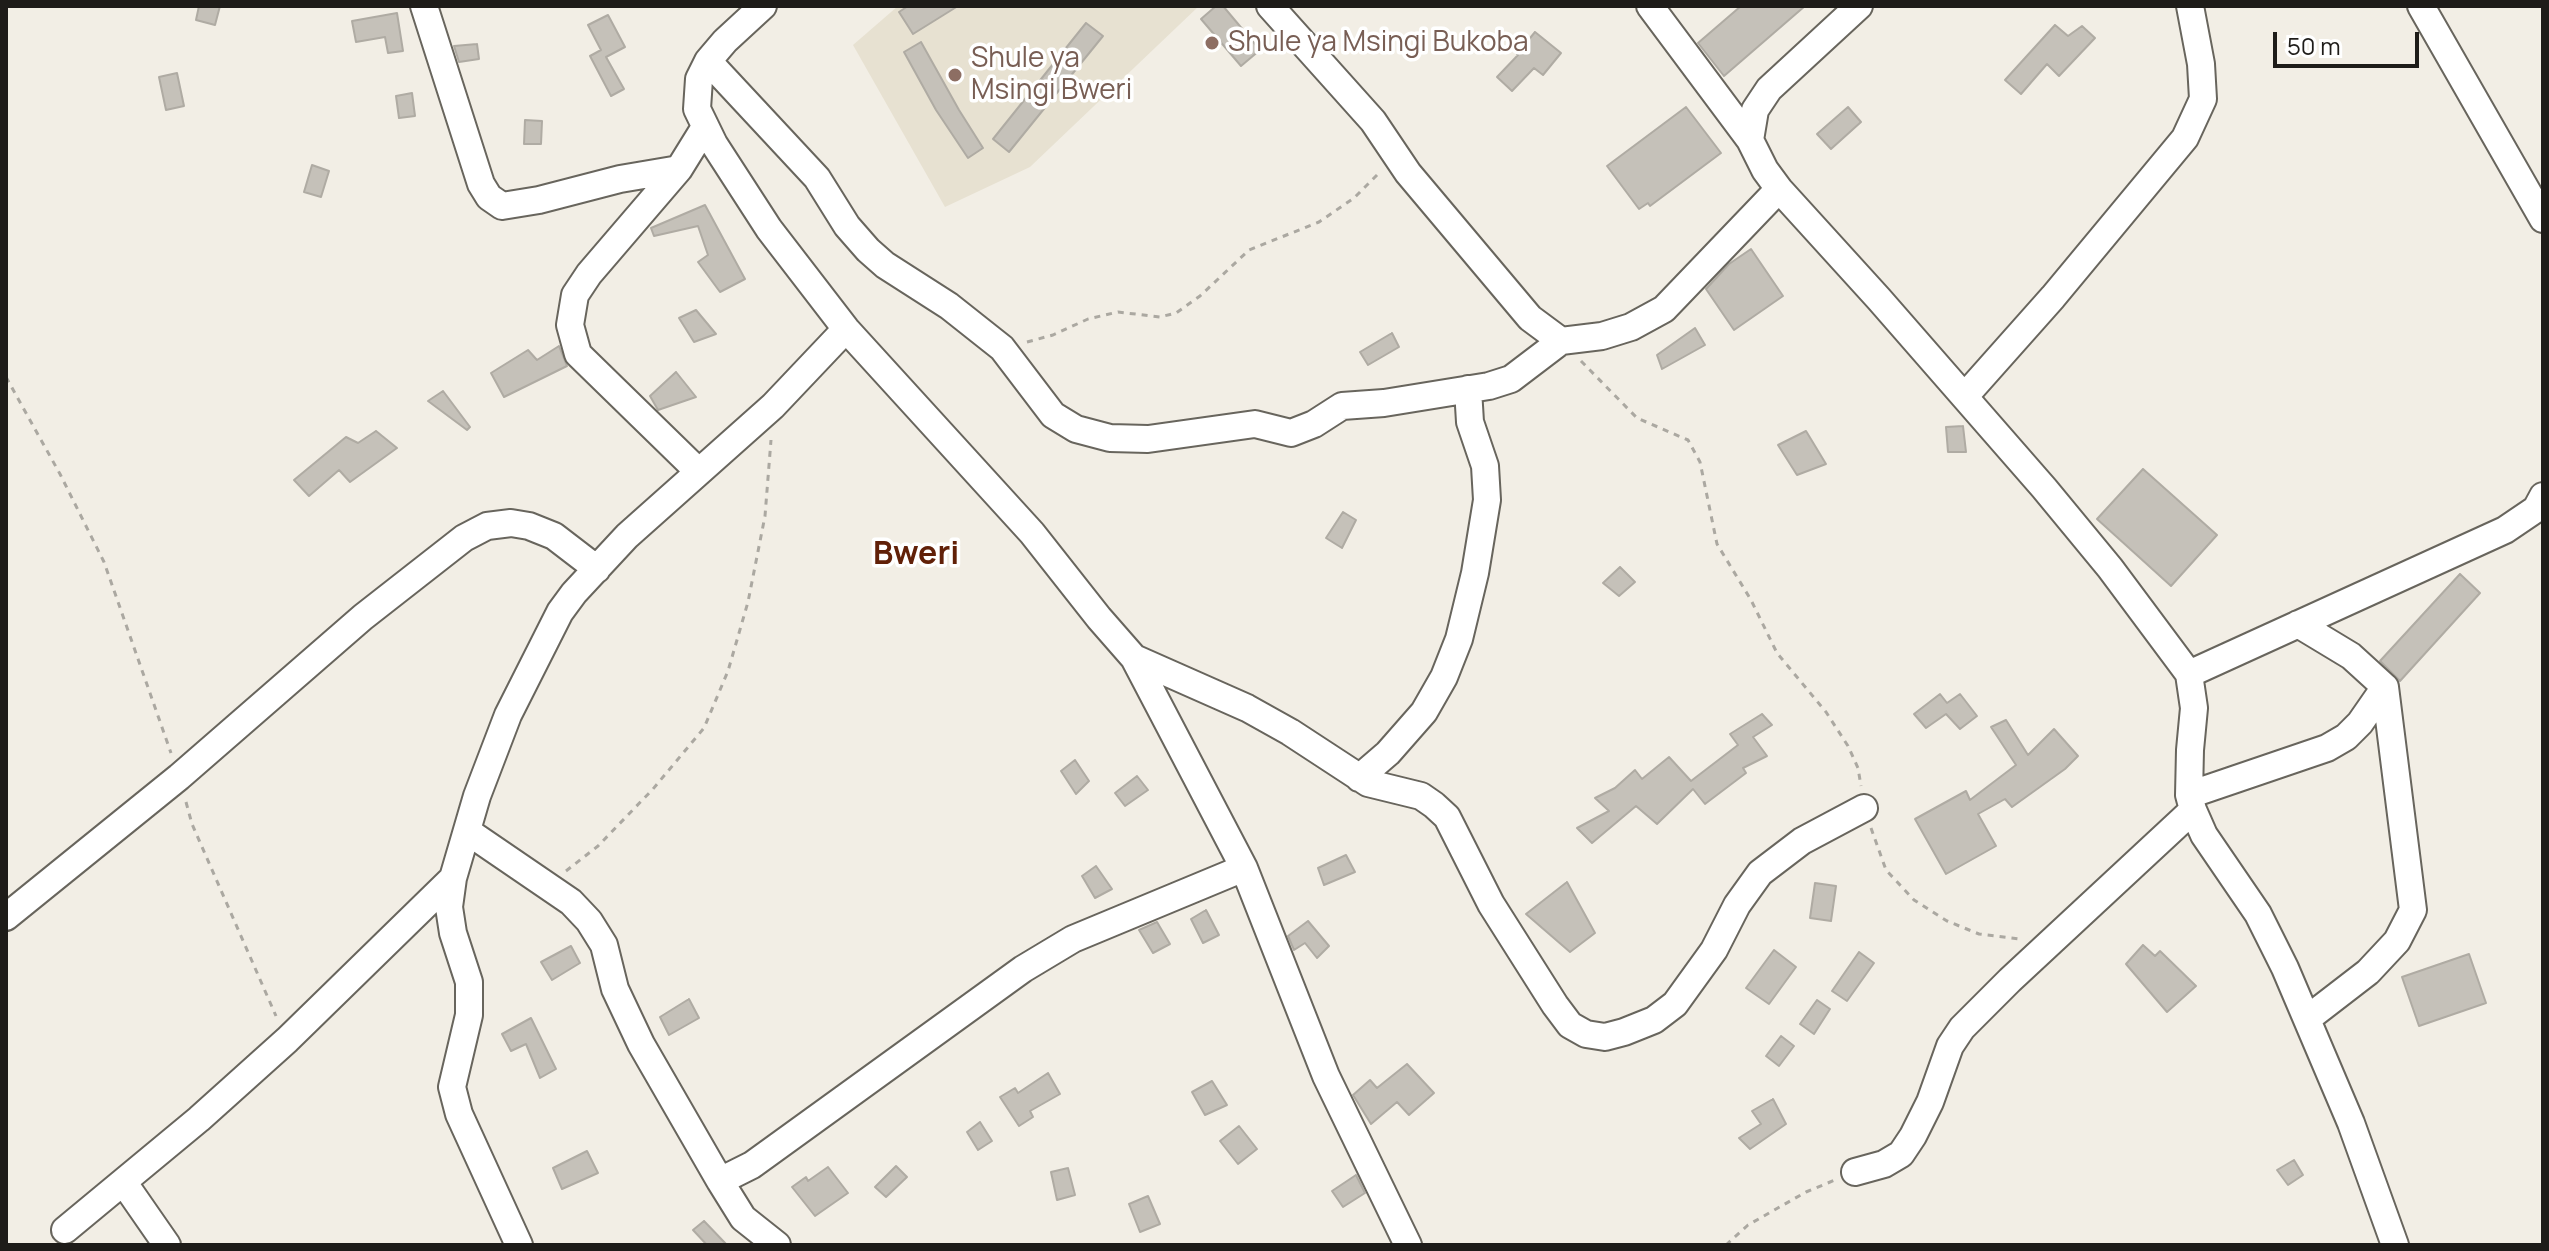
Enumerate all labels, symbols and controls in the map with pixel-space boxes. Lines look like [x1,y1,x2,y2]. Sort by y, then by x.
scale bar [2277,16,2423,66]
place label: Shule ya Msingi Bukoba [1228,26,1529,60]
text: 50 m [2287,29,2341,62]
marker: Shule ya Msingi Bukoba [1203,34,1221,52]
place label: Shule ya Msingi Bweri [971,42,1132,108]
marker: Shule ya Msingi Bweri [946,66,964,84]
district label: Bweri [873,536,959,574]

